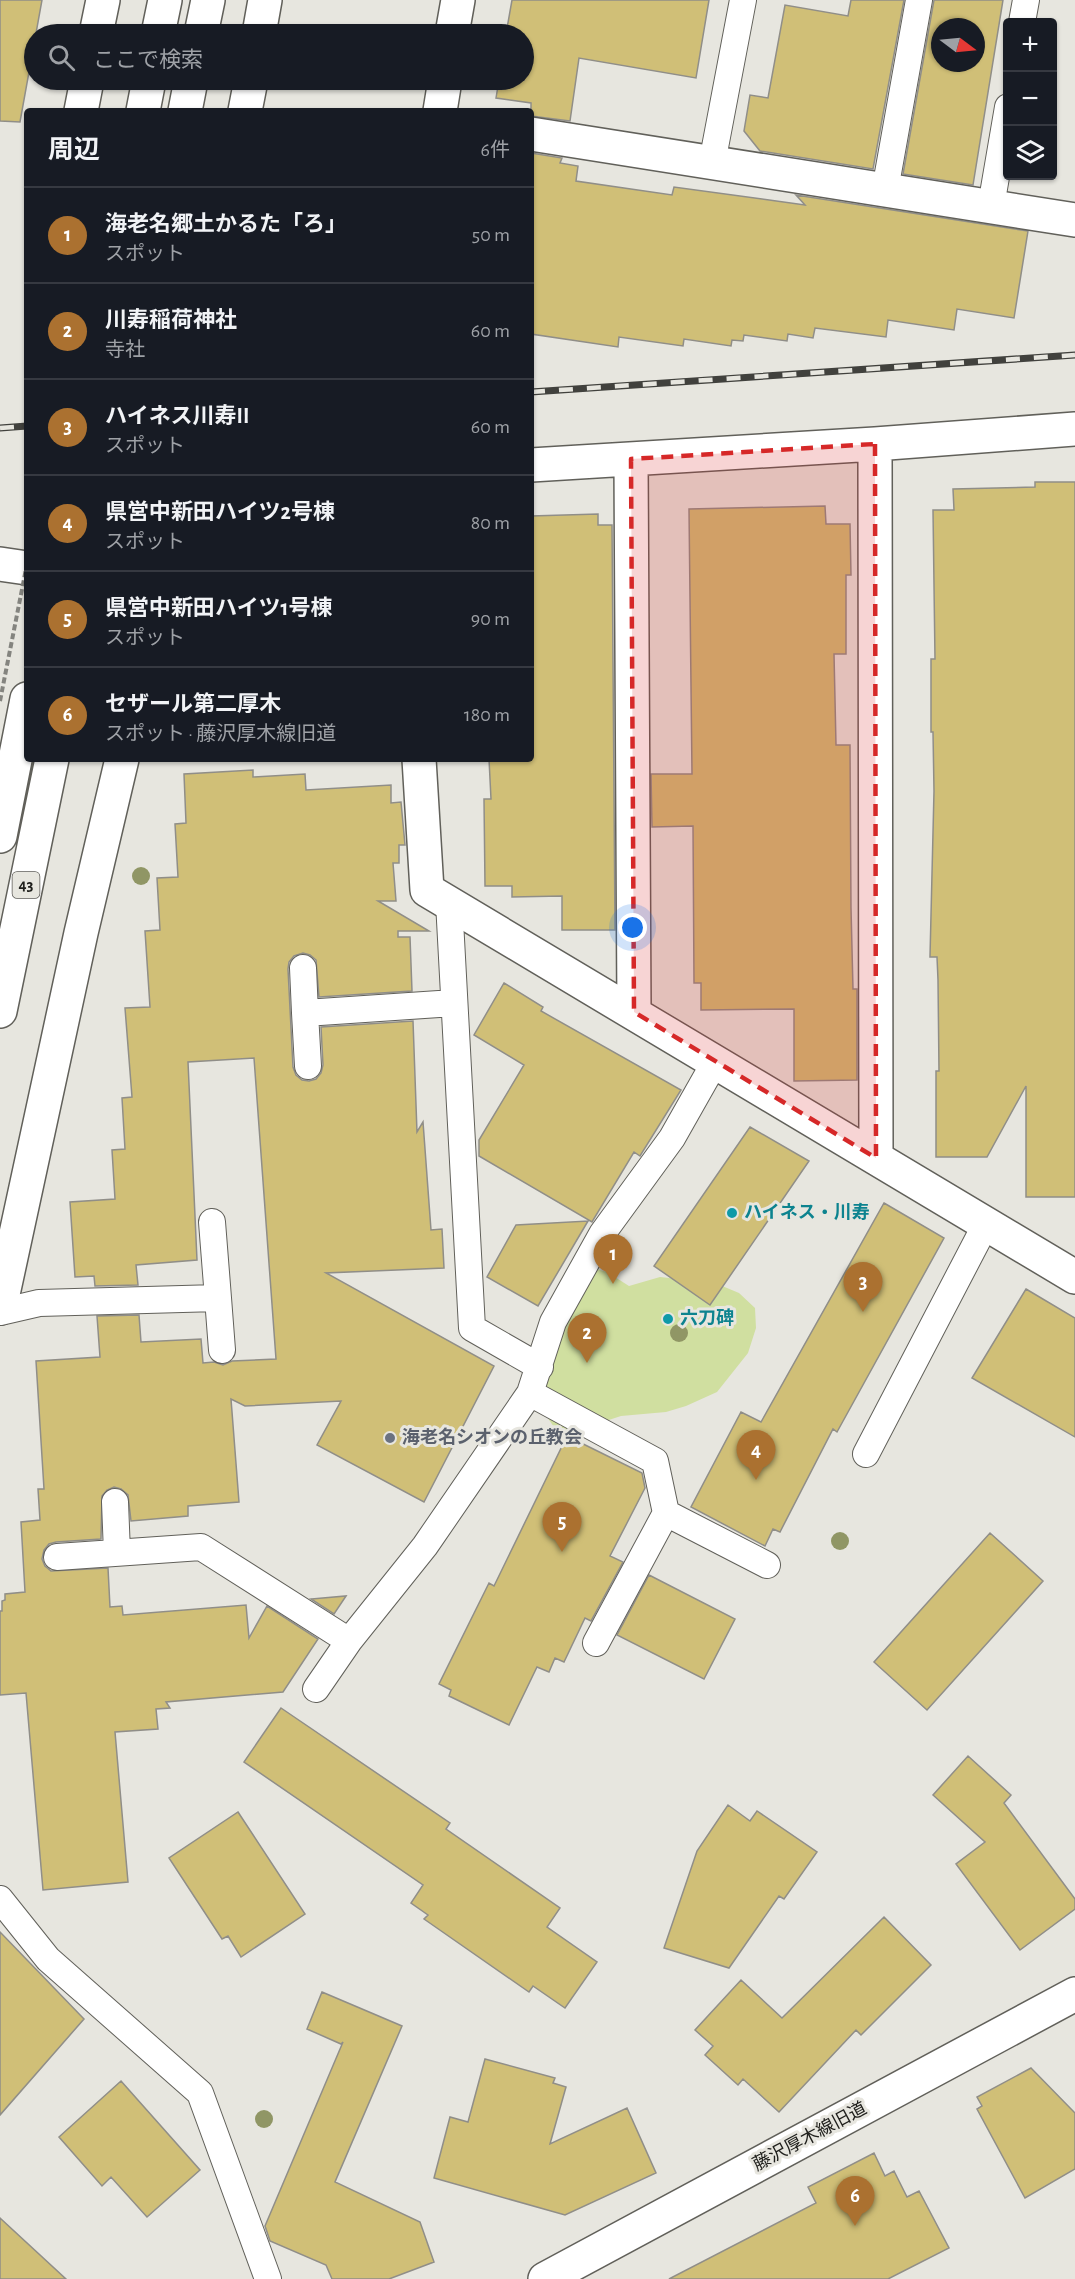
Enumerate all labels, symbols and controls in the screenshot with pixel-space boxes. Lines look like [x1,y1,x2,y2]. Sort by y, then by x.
north arrow [931,18,985,72]
map controls [1003,18,1057,180]
button: + [1003,18,1057,72]
search box [24,24,534,90]
icon: search [45,41,78,74]
text: ここで検索 [93,49,203,71]
button: − [1003,72,1057,126]
button: layers [1003,126,1057,180]
text: 周辺 [48,137,100,163]
text: 6件 [481,140,510,160]
text: 海老名郷土かるた「ろ」 [105,213,347,235]
text: 1 [64,225,71,245]
text: 50 m [472,225,510,245]
text: スポット [105,244,185,264]
text: 川寿稲荷神社 [105,309,237,331]
text: 2 [63,321,72,341]
text: 60 m [471,321,510,341]
text: 寺社 [105,340,145,360]
text: ハイネス川寿II [105,405,250,427]
text: 3 [63,417,72,437]
text: 60 m [471,417,510,437]
text: スポット [105,436,185,456]
text: 県営中新田ハイツ2号棟 [105,501,335,523]
text: 4 [62,513,73,533]
text: 80 m [471,513,510,533]
text: スポット [105,532,185,552]
text: 県営中新田ハイツ1号棟 [105,597,332,619]
text: 5 [63,609,72,629]
text: 90 m [471,609,510,629]
text: スポット [105,628,185,648]
text: セザール第二厚木 [105,693,281,715]
text: 6 [63,705,72,725]
text: 180 m [464,705,510,725]
text: スポット · 藤沢厚木線旧道 [105,724,336,744]
road number: 43 [12,872,40,898]
your location [618,913,647,942]
place label: ハイネス・川寿 [744,1202,870,1222]
marker: ハイネス・川寿 [725,1206,739,1220]
pin: 1 [594,1234,632,1284]
pin: 3 [844,1262,882,1312]
place label: 六刀碑 [680,1308,734,1328]
marker: 六刀碑 [661,1312,675,1326]
pin: 2 [568,1314,606,1363]
place label: 海老名シオンの丘教会 [402,1427,582,1447]
pin: 4 [736,1430,776,1480]
marker: 海老名シオンの丘教会 [383,1431,397,1445]
pin: 5 [542,1502,582,1552]
street label: 藤沢厚木線旧道 [749,2098,870,2175]
pin: 6 [836,2176,874,2226]

